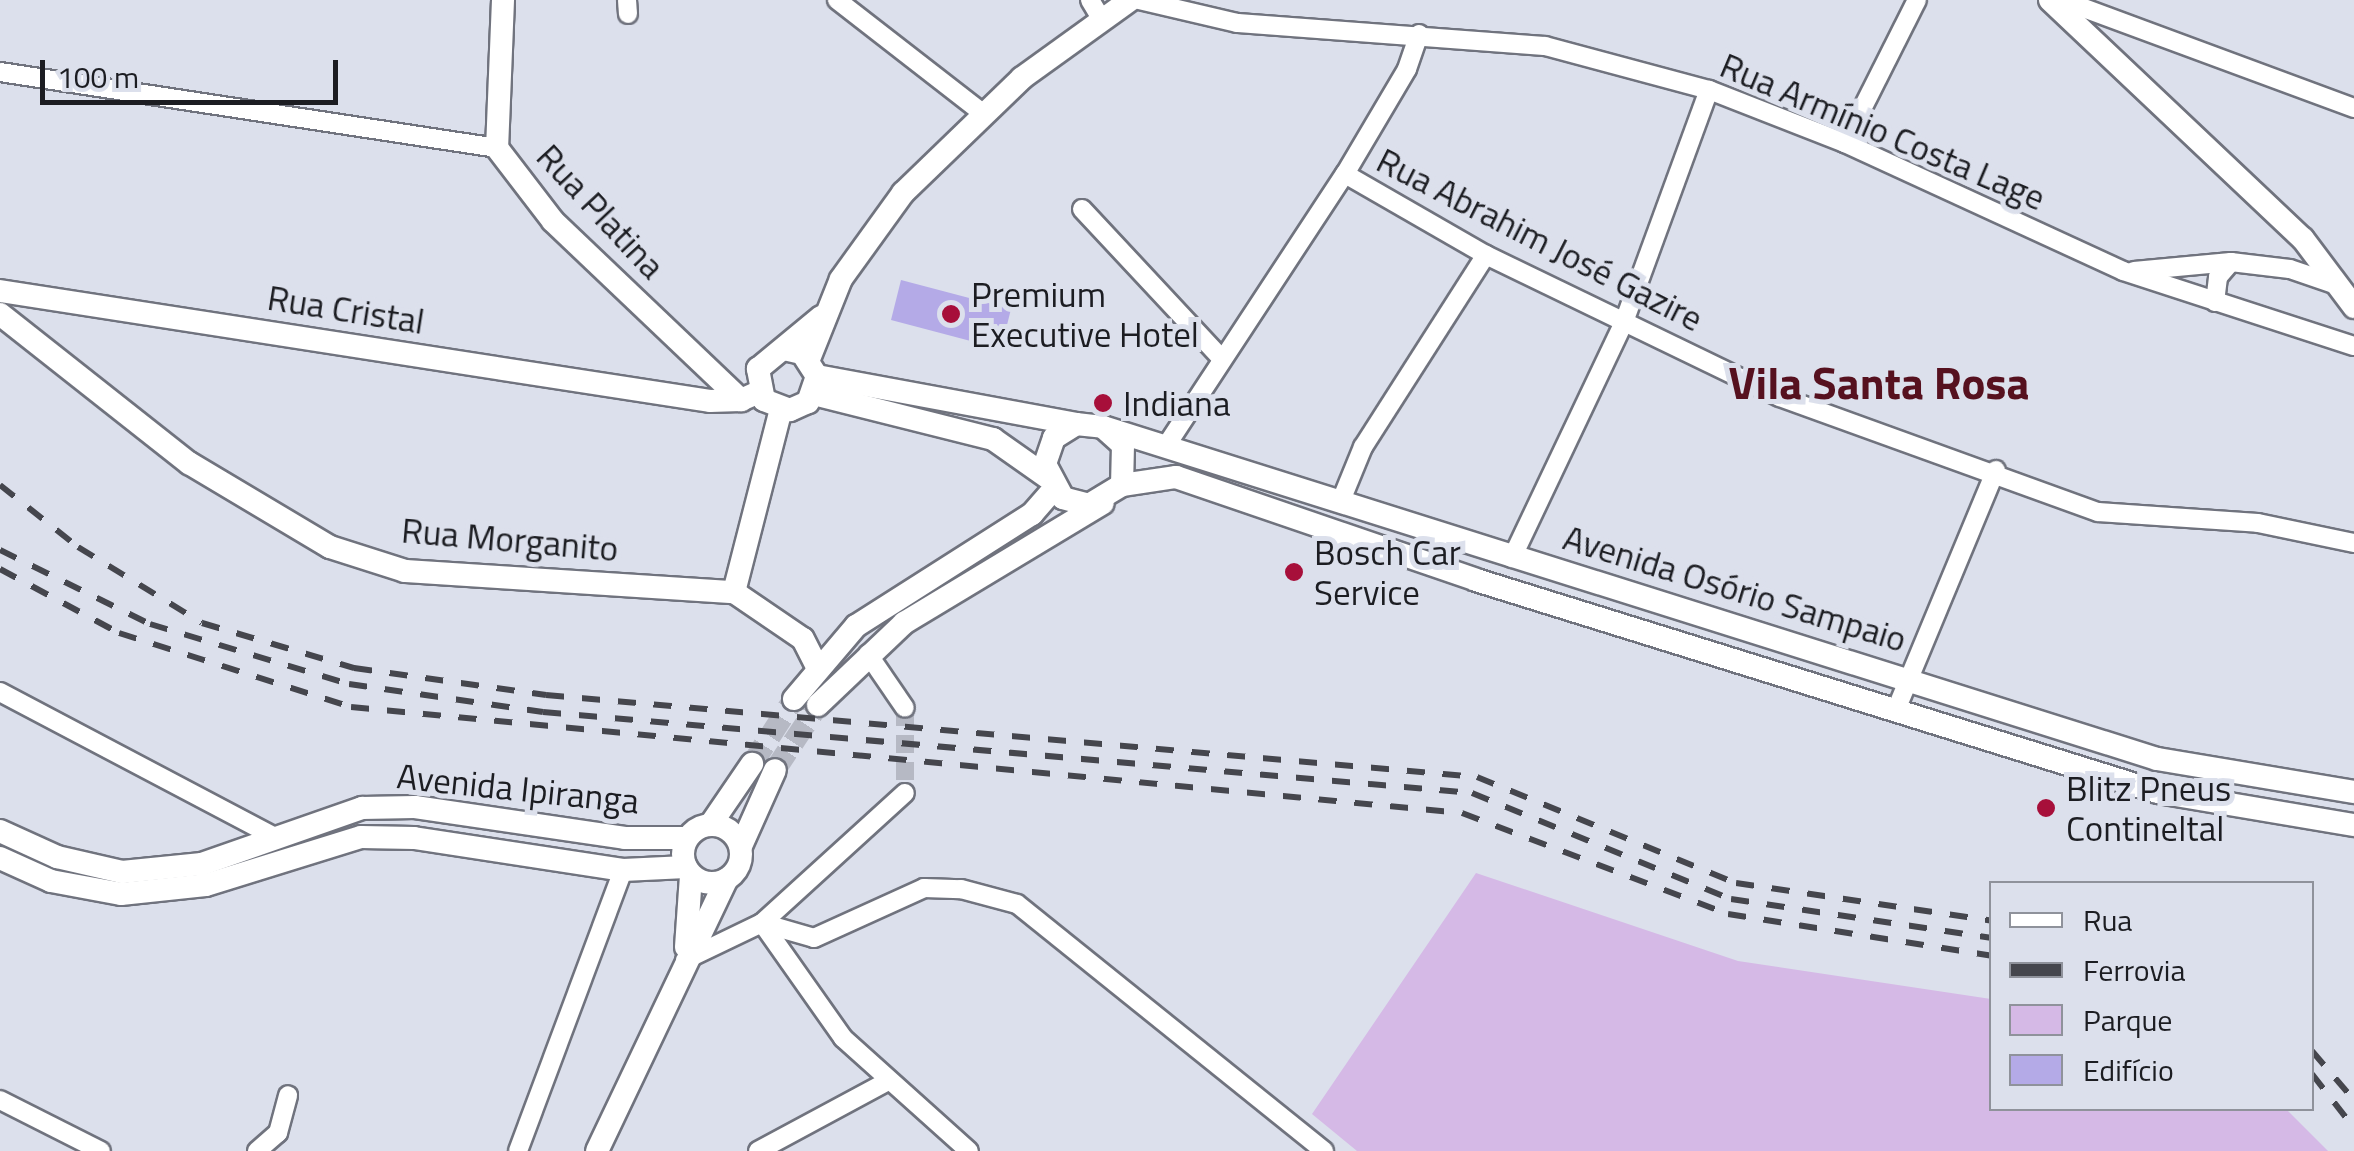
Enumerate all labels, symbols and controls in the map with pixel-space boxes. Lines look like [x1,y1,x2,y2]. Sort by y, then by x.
scale bar [45,40,342,102]
street label: Rua Armínio Costa Lage [1714,44,2052,218]
text: 100 m [57,54,139,100]
street label: Rua Platina [528,135,674,287]
street label: Rua Abrahim José Gazire [1370,139,1710,339]
place label: Premium Executive Hotel [971,273,1199,355]
street label: Rua Cristal [265,276,427,342]
marker: Premium Executive Hotel [940,303,962,325]
district label: Vila Santa Rosa [1728,356,2030,410]
place label: Indiana [1123,382,1230,424]
marker: Indiana [1092,392,1114,414]
street label: Rua Morganito [400,509,620,569]
street label: Avenida Osório Sampaio [1558,516,1912,660]
place label: Bosch Car Service [1314,531,1461,613]
marker: Bosch Car Service [1283,561,1305,583]
street label: Avenida Ipiranga [395,754,641,822]
place label: Blitz Pneus Contineltal [2066,767,2231,849]
marker: Blitz Pneus Contineltal [2035,797,2057,819]
legend [1989,881,2314,1111]
text: Rua [2083,897,2132,943]
text: Ferrovia [2083,947,2185,993]
text: Parque [2083,997,2173,1043]
text: Edifício [2083,1047,2174,1093]

